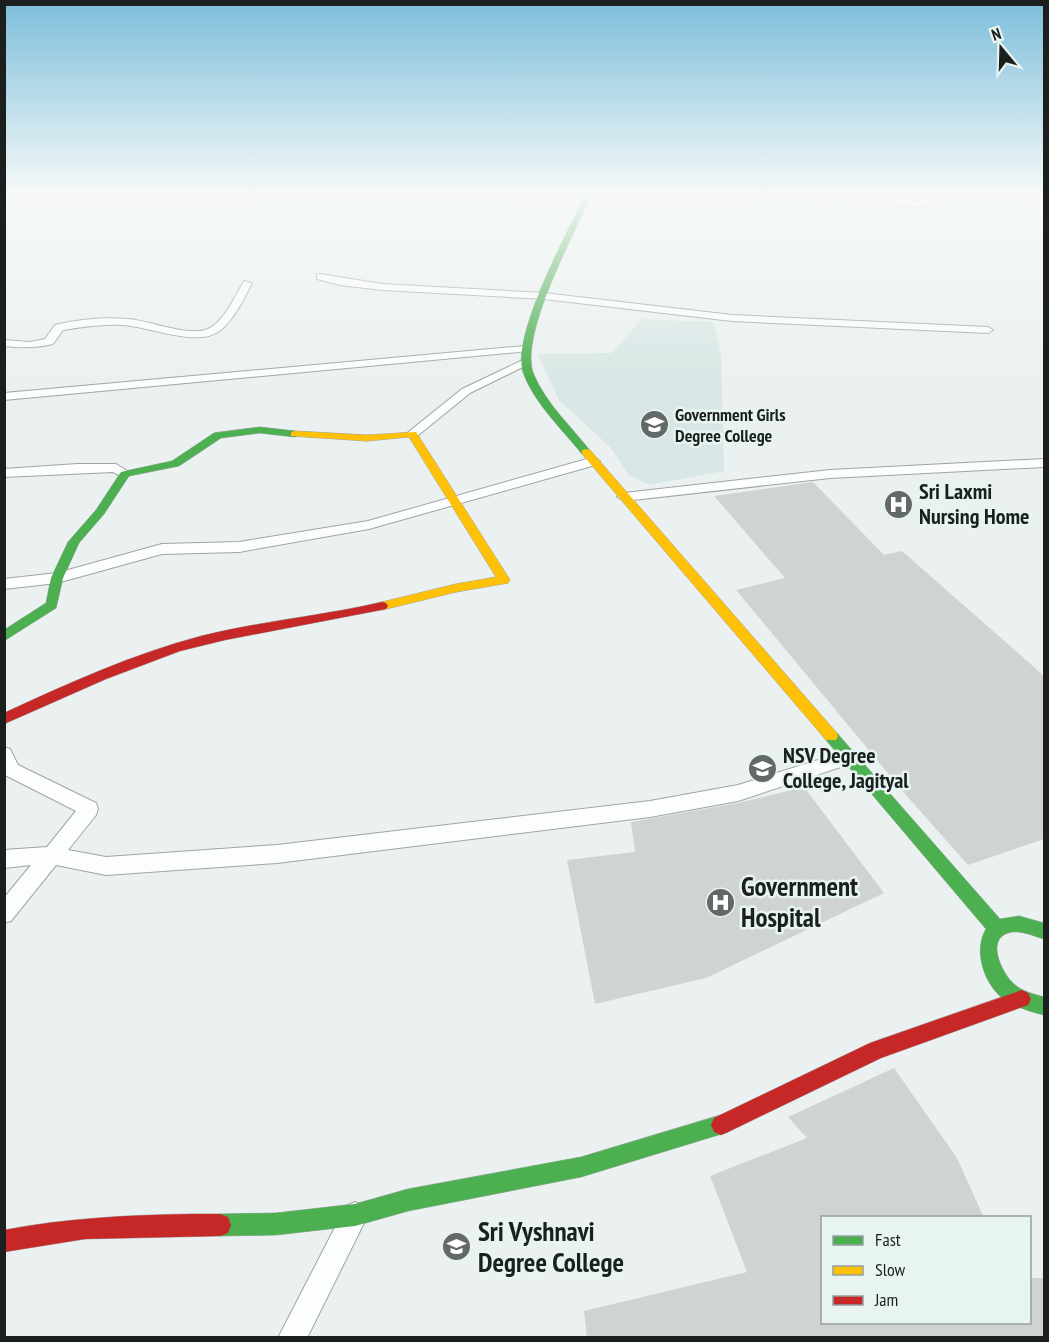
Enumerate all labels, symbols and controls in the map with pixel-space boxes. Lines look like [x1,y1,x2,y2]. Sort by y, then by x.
north arrow [971,18,1031,78]
text: N [989,23,1003,45]
place label: Government Girls Degree College [675,403,785,447]
school or university icon: Government Girls Degree College [638,408,670,440]
place label: Sri Laxmi Nursing Home [919,477,1029,530]
hospital icon: Sri Laxmi Nursing Home [882,488,914,520]
place label: NSV Degree College, Jagityal [783,741,909,794]
school or university icon: NSV Degree College, Jagityal [746,752,778,784]
place label: Government Hospital [741,869,858,934]
hospital icon: Government Hospital [704,886,736,918]
place label: Sri Vyshnavi Degree College [478,1214,624,1279]
legend [821,1216,1031,1324]
text: Fast [875,1228,901,1251]
school or university icon: Sri Vyshnavi Degree College [441,1231,473,1263]
text: Slow [875,1258,906,1281]
text: Jam [874,1288,898,1311]

